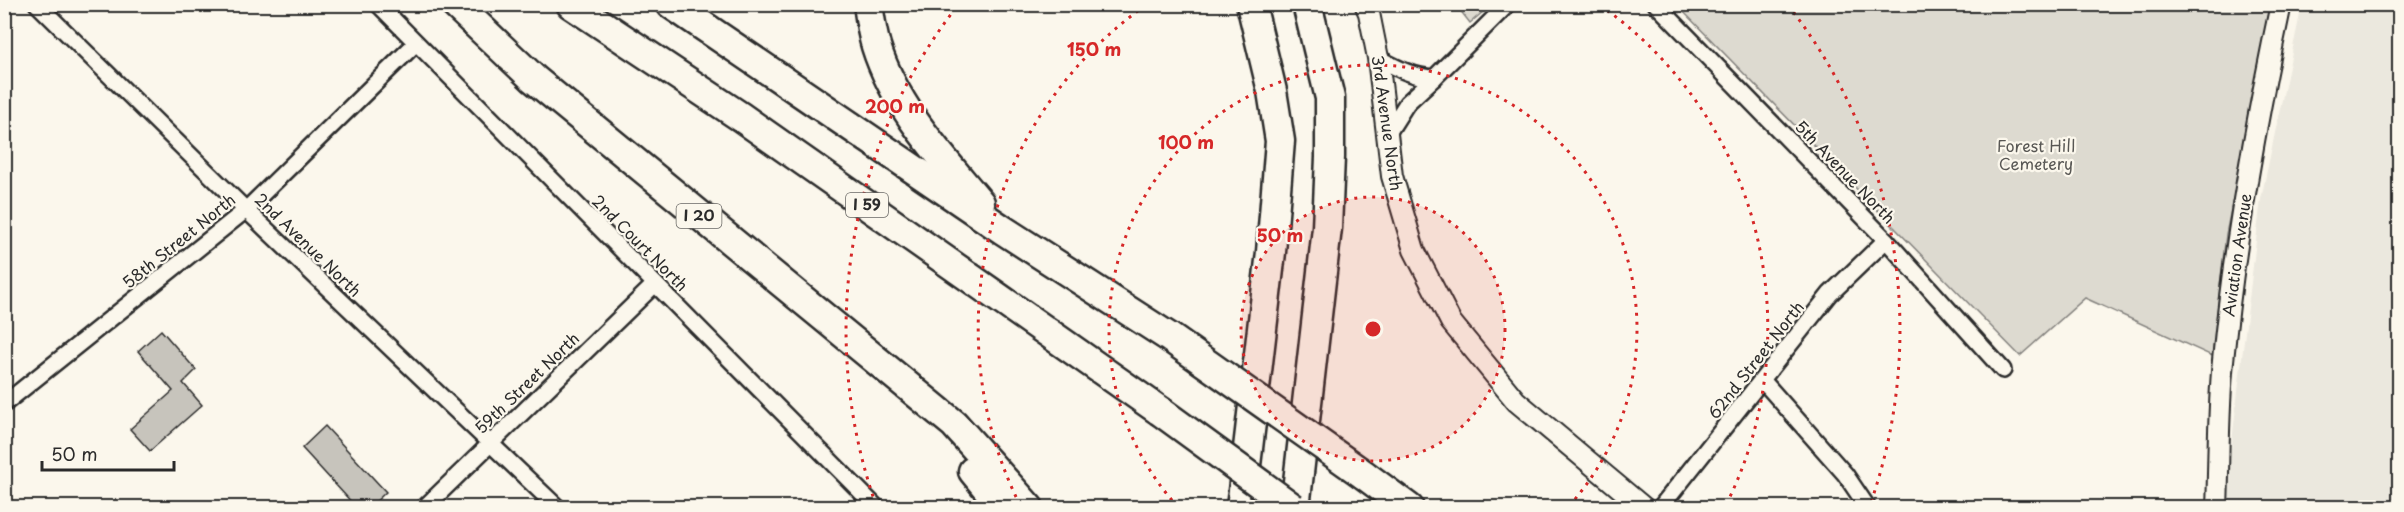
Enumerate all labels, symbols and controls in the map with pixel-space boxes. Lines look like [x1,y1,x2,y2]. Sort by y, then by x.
text: 150 m [1067,35,1121,62]
street label: 3rd Avenue North [1367,54,1409,192]
text: 200 m [865,92,925,119]
street label: 5th Avenue North [1790,114,1901,228]
text: 100 m [1158,128,1214,155]
park label: Forest Hill Cemetery [1997,133,2075,175]
street label: 58th Street North [117,187,240,293]
street label: 2nd Avenue North [250,187,367,302]
street label: 2nd Court North [587,189,694,296]
street label: Aviation Avenue [2215,192,2257,318]
road number: I 59 [846,193,888,217]
road number: I 20 [676,204,722,228]
text: 50 m [1257,221,1303,248]
street label: 62nd Street North [1702,295,1809,423]
centre of rings [1363,319,1383,339]
street label: 59th Street North [469,326,584,439]
scale bar [42,434,174,472]
text: 50 m [51,440,98,467]

